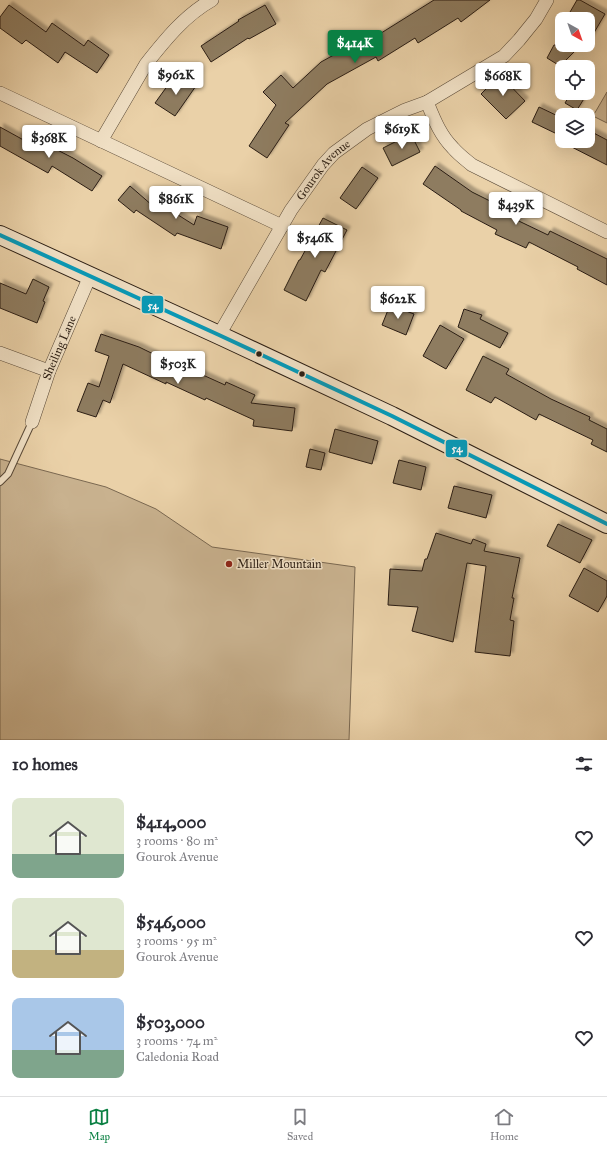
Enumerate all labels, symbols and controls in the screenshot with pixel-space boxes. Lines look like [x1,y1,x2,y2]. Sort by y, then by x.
north arrow [555,12,595,52]
map controls [555,12,595,148]
pin: $414K [327,30,383,64]
text: $414K [337,35,373,51]
button: locate [555,60,595,100]
pin: $962K [148,62,204,96]
pin: $668K [475,63,531,97]
text: $962K [157,67,195,83]
text: $668K [484,68,522,84]
button: layers [555,108,595,148]
pin: $619K [374,116,430,150]
text: $619K [384,121,420,137]
pin: $368K [21,125,77,159]
text: $368K [31,130,67,146]
street label: Gourok Avenue [293,137,353,203]
pin: $861K [148,186,204,220]
text: $861K [158,191,194,207]
pin: $439K [488,192,544,226]
text: $439K [498,197,534,213]
pin: $546K [287,225,343,259]
text: $546K [297,230,333,246]
pin: $622K [370,286,426,320]
text: $622K [380,291,416,307]
line badge: 54 [141,295,164,314]
text: 54 [148,299,159,313]
street label: Sheiling Lane [39,314,79,382]
unlabelled marker [254,349,264,359]
pin: $503K [150,351,206,385]
text: $503K [160,356,196,372]
unlabelled marker [297,369,307,379]
line badge: 54 [445,439,468,458]
text: 54 [452,442,463,456]
place label: Miller Mountain [237,557,322,571]
marker: Miller Mountain [224,559,234,569]
icon: filters [573,753,595,775]
text: 10 homes [12,754,78,775]
text: $414,000 [136,812,206,833]
icon: home [44,814,92,862]
icon: heart [573,827,595,849]
text: 3 rooms · 80 m² [136,833,218,849]
text: Gourok Avenue [136,849,218,865]
text: $546,000 [136,912,206,933]
icon: home [44,914,92,962]
icon: heart [573,927,595,949]
text: 3 rooms · 95 m² [136,933,217,949]
text: Gourok Avenue [136,949,218,965]
text: $503,000 [136,1012,205,1033]
icon: home [44,1014,92,1062]
icon: heart [573,1027,595,1049]
text: 3 rooms · 74 m² [136,1033,218,1049]
text: Caledonia Road [136,1049,219,1065]
tab: Map [88,1106,110,1143]
tab: Saved [287,1106,313,1143]
tab: Home [490,1106,519,1143]

